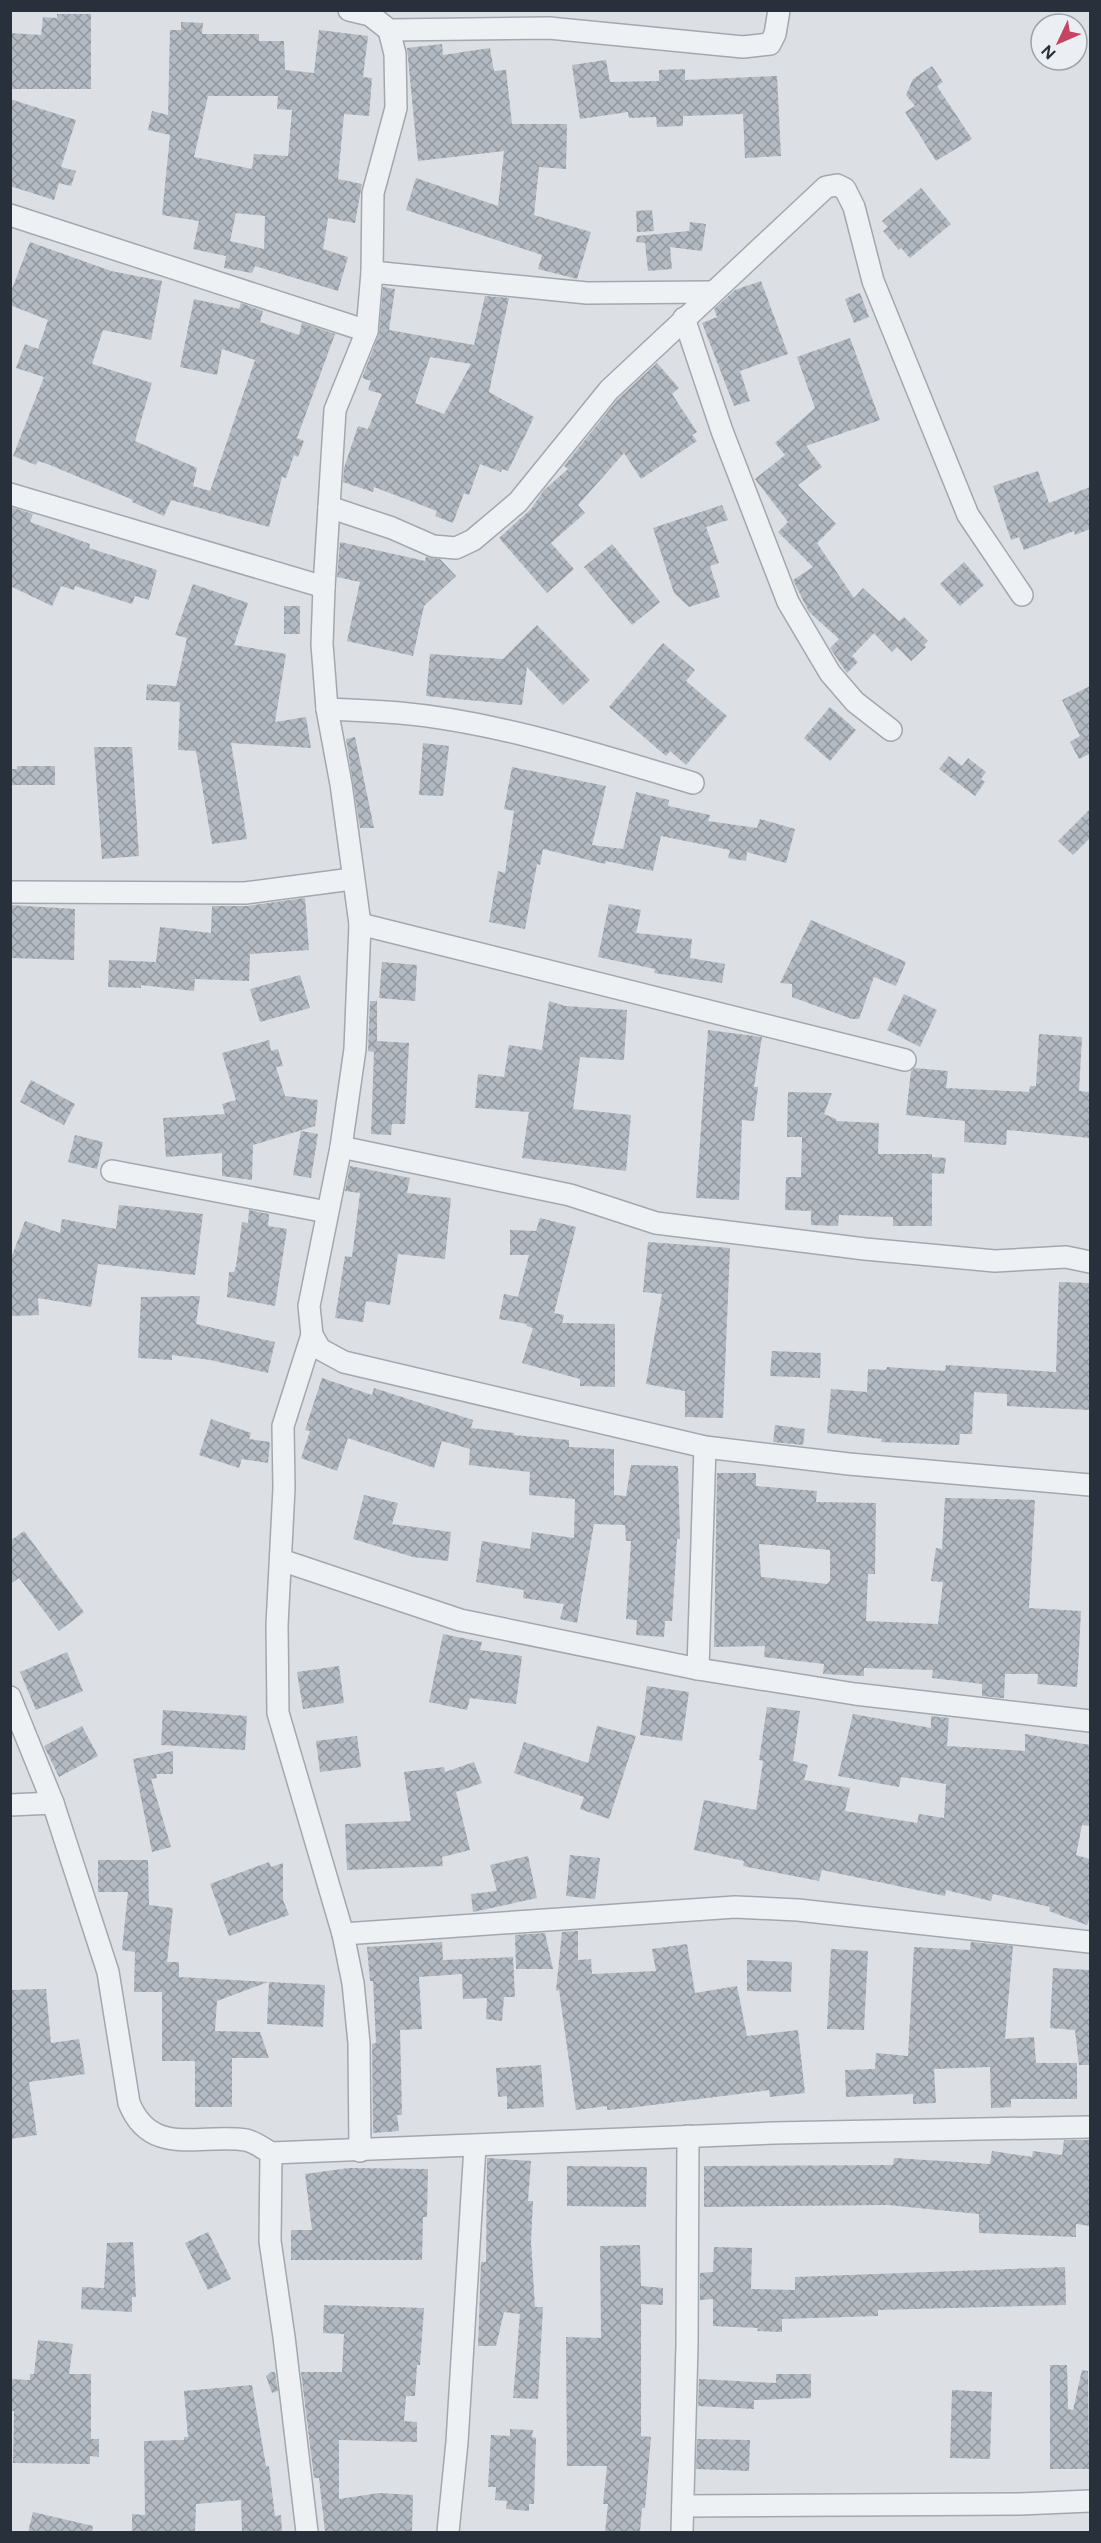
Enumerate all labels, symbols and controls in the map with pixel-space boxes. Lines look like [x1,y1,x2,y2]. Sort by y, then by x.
north arrow [1029,12,1089,72]
text: N [1037,41,1060,63]

